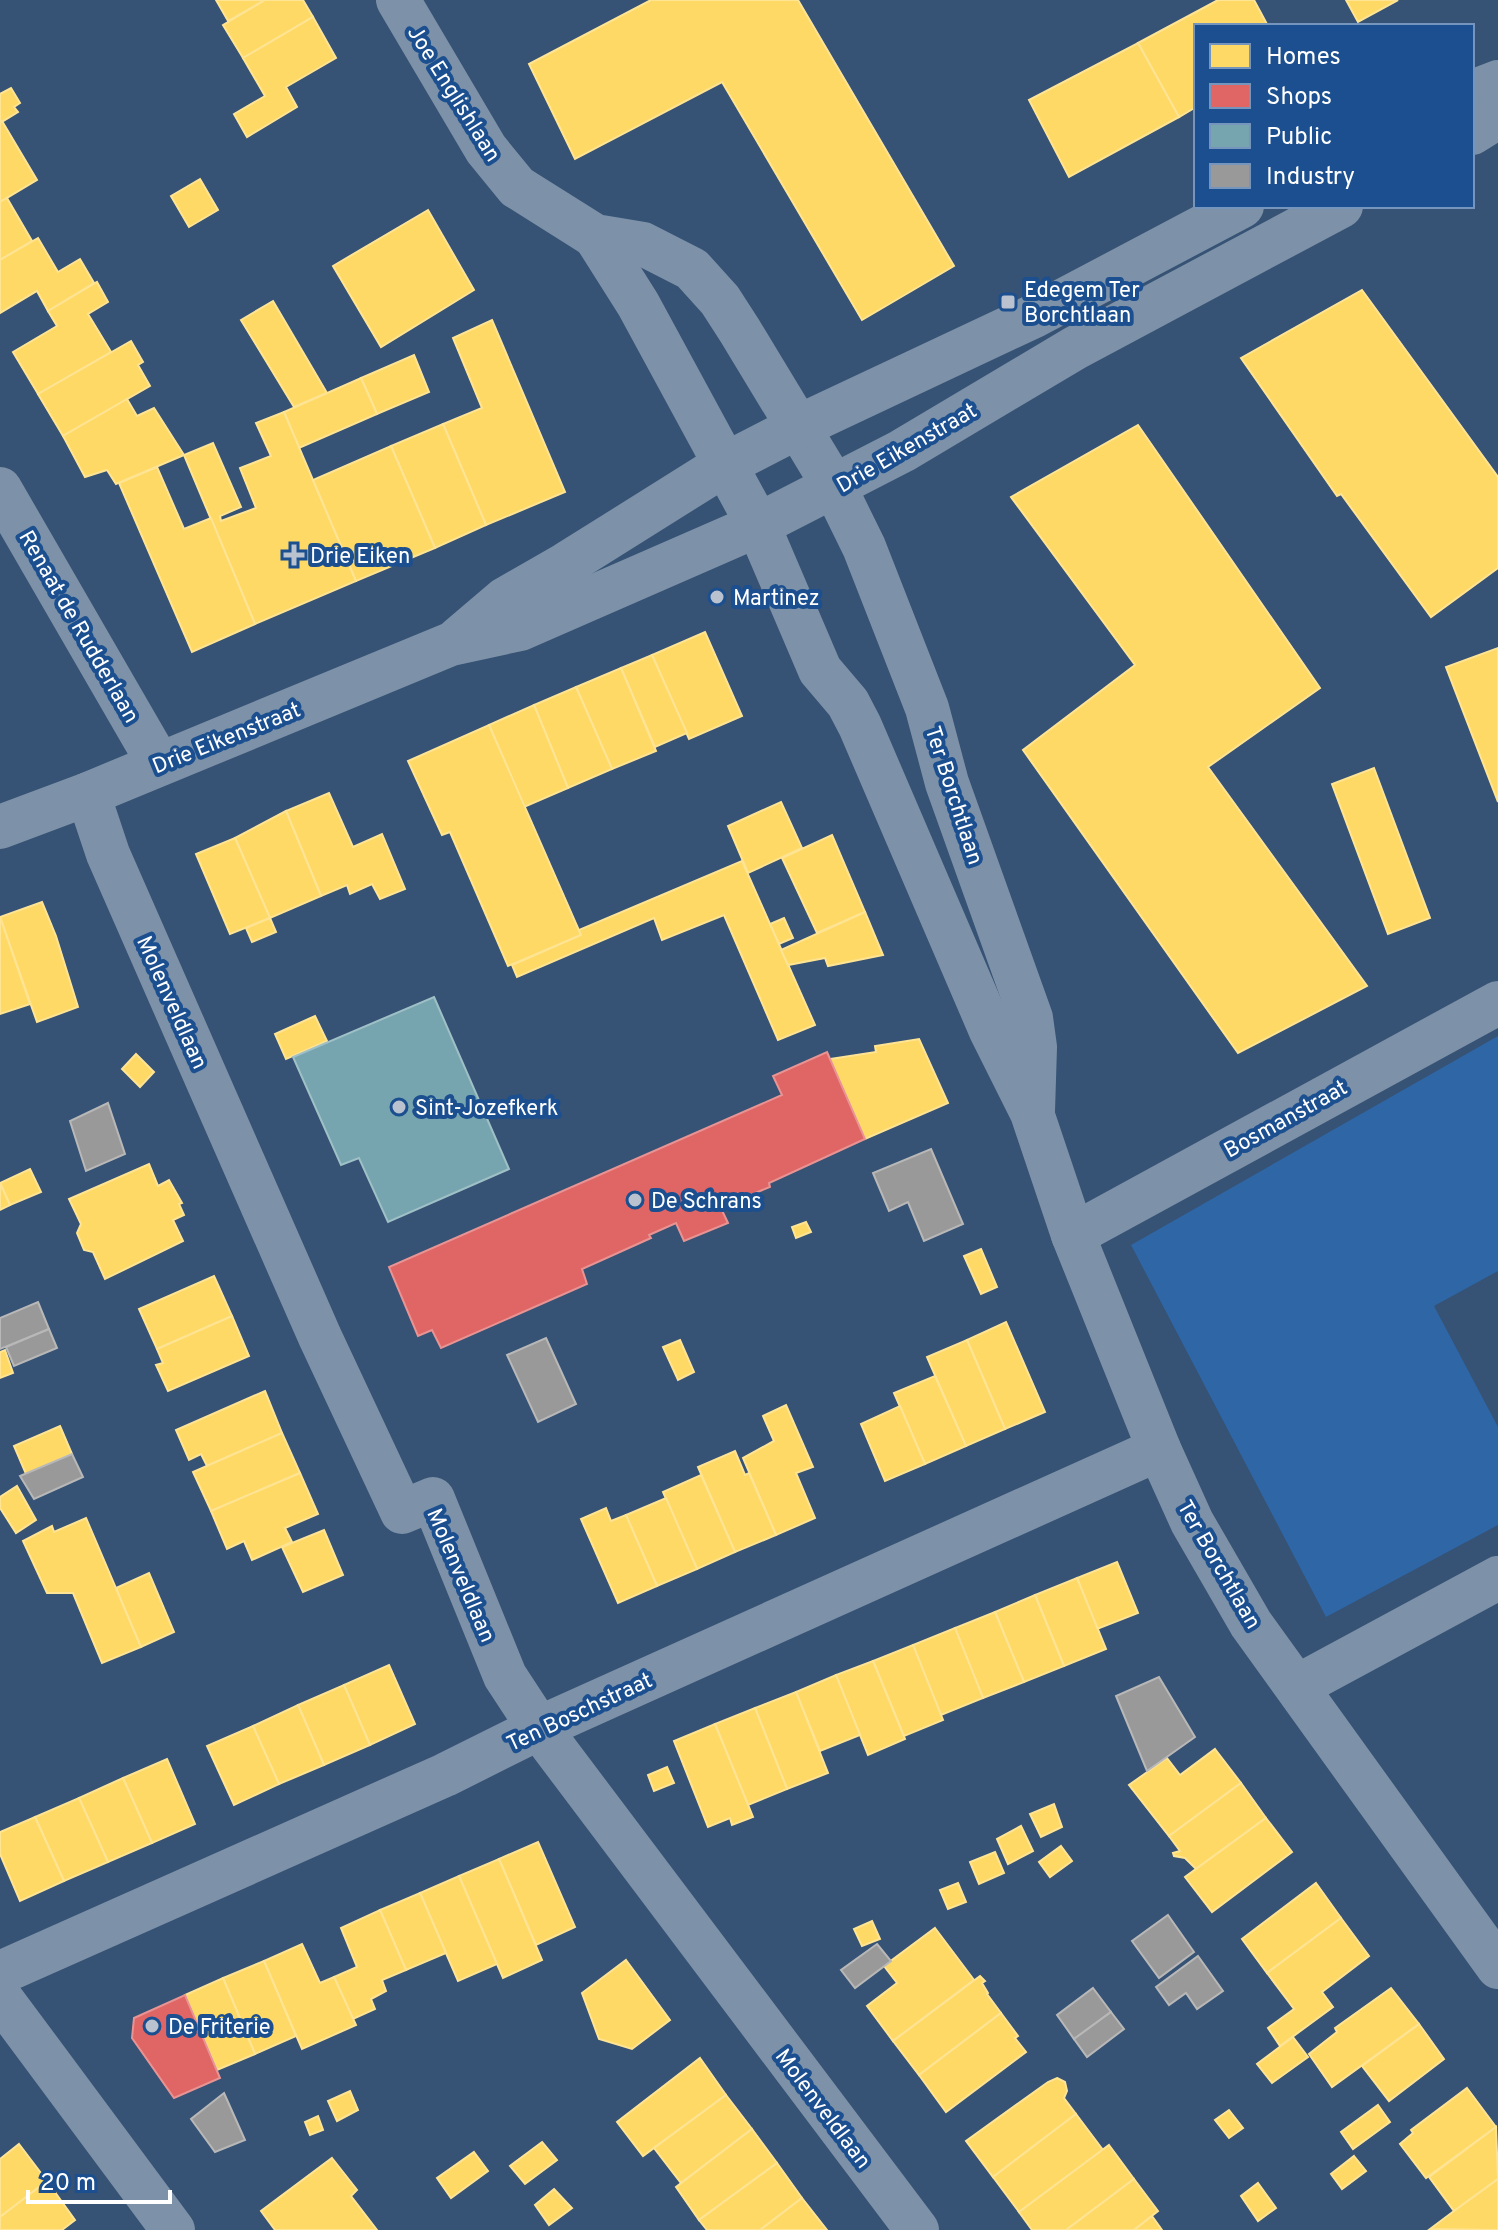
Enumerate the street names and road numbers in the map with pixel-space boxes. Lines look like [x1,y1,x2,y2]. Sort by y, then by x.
street label: Joe Englishlaan [400,21,506,167]
street label: Drie Eikenstraat [832,398,982,500]
street label: Renaat de Rudderlaan [12,526,144,728]
street label: Drie Eikenstraat [149,697,305,781]
street label: Ter Borchtlaan [918,723,988,868]
street label: Molenveldlaan [129,932,212,1074]
street label: Bosmanstraat [1220,1075,1353,1165]
street label: Ter Borchtlaan [1170,1496,1266,1634]
street label: Molenveldlaan [419,1505,500,1647]
street label: Ten Boschstraat [503,1668,657,1759]
street label: Molenveldlaan [768,2044,876,2175]

